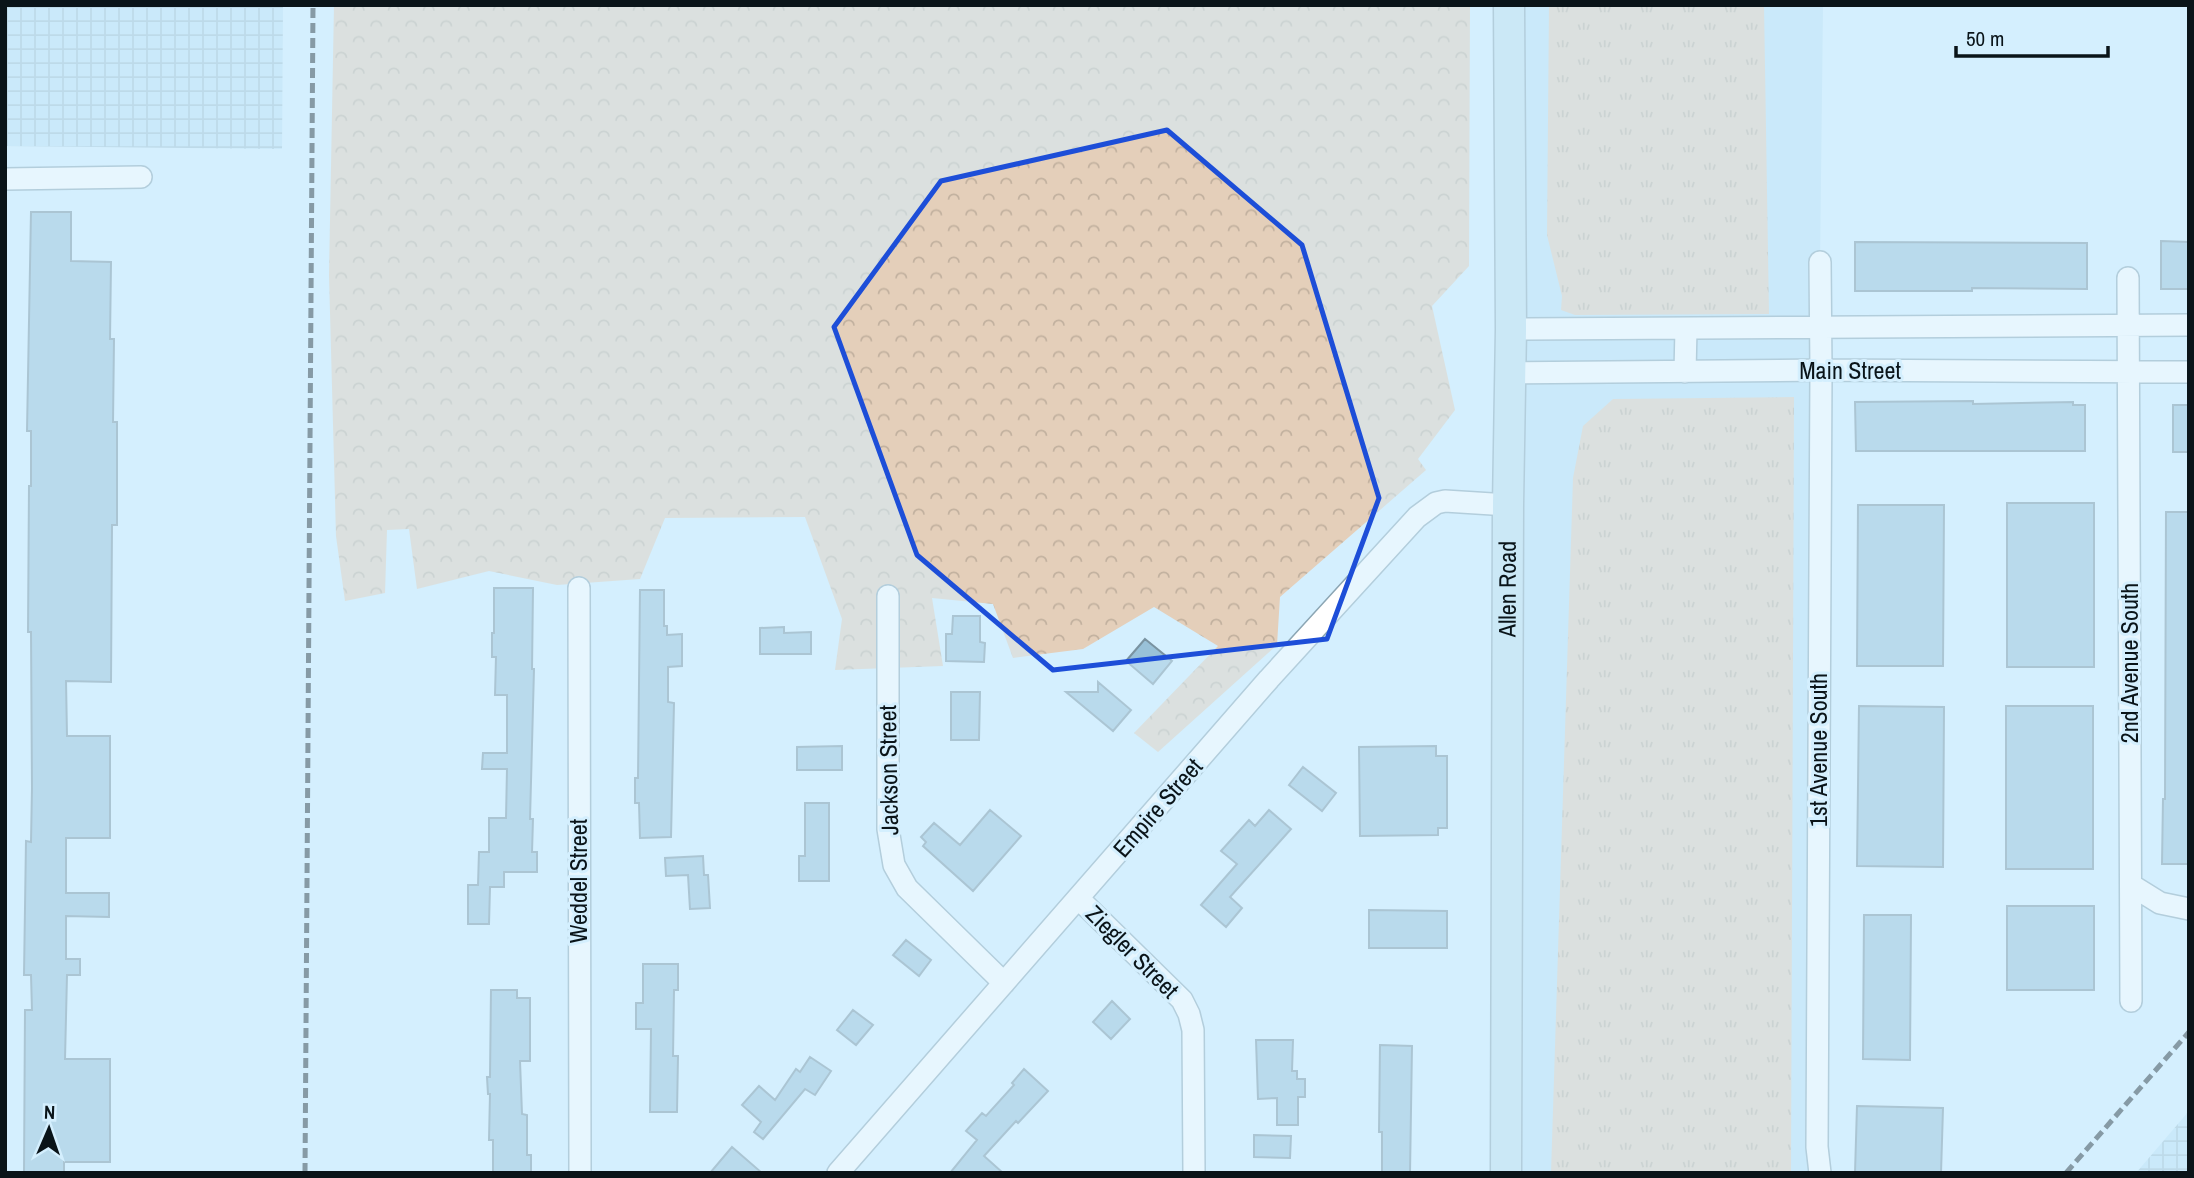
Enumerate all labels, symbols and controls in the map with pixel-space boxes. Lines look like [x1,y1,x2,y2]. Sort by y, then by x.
scale bar [1956,14,2108,58]
text: 50 m [1966,24,2004,53]
street label: Main Street [1799,354,1901,386]
street label: Allen Road [1491,541,1523,638]
street label: 2nd Avenue South [2113,583,2145,743]
street label: 1st Avenue South [1802,673,1834,827]
street label: Jackson Street [871,704,905,835]
street label: Empire Street [1105,751,1209,864]
street label: Weddel Street [562,818,594,943]
street label: Ziegler Street [1079,898,1187,1005]
north arrow [14,1094,84,1164]
text: N [44,1099,56,1125]

